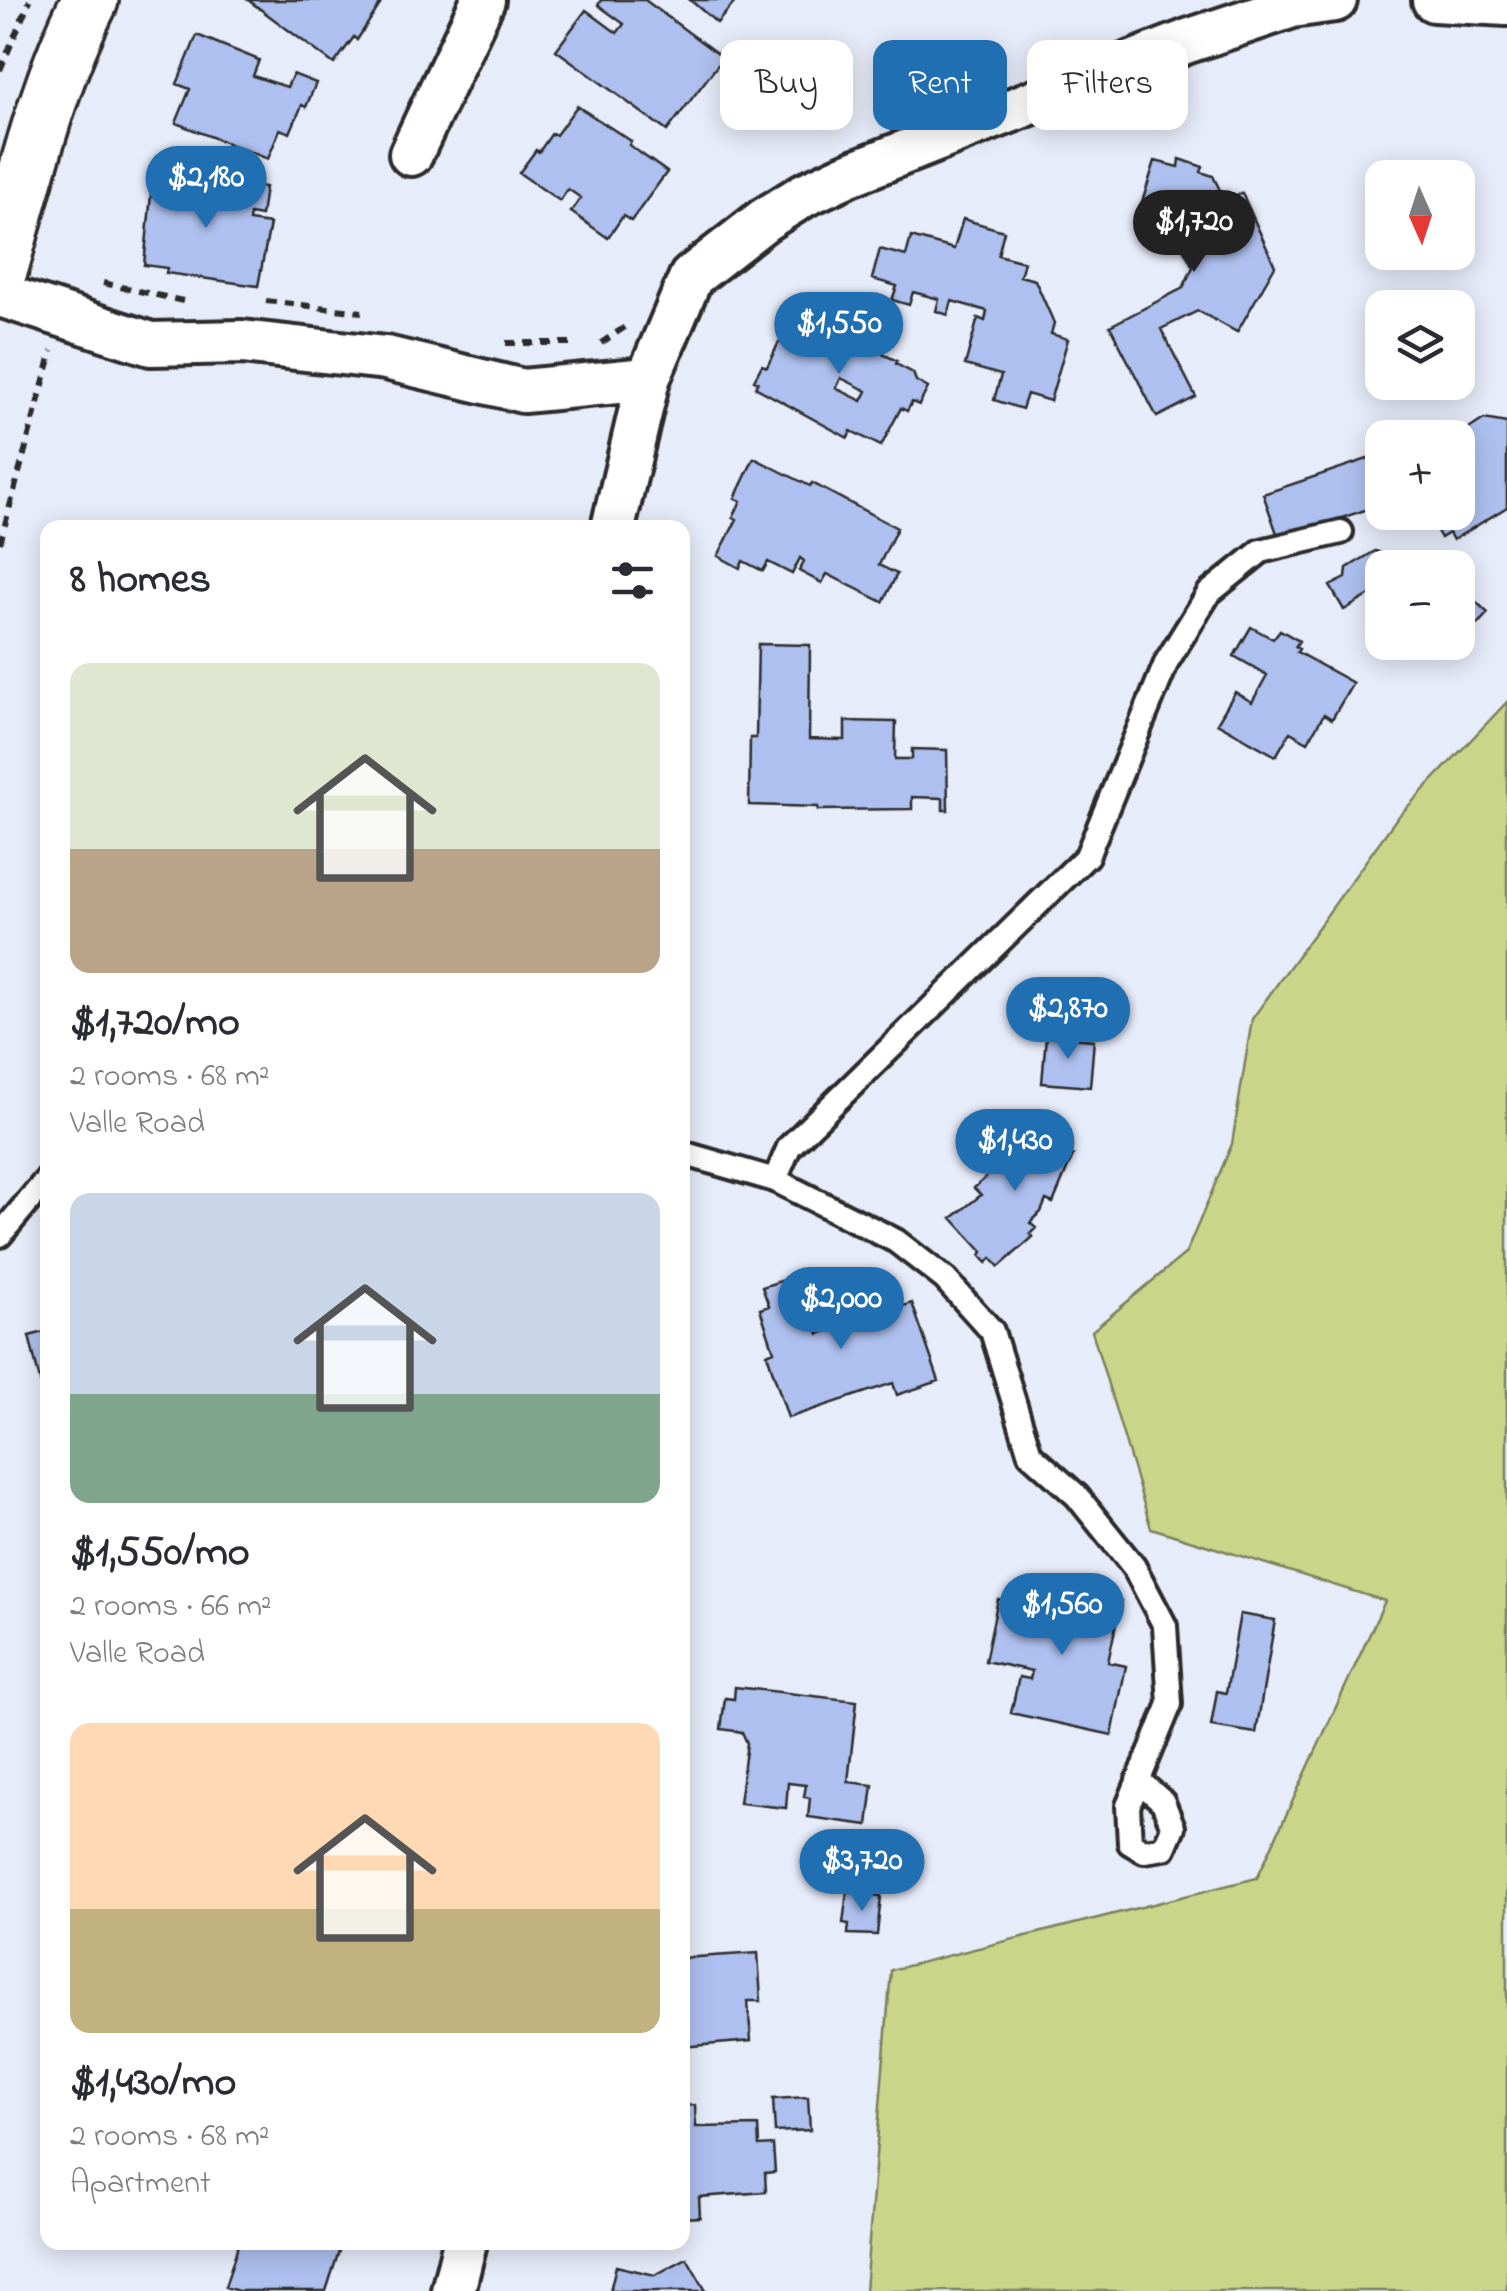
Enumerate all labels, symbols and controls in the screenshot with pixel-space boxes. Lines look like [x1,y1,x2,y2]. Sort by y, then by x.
chip: Buy [720,40,853,130]
chip: Rent [873,40,1007,130]
chip: Filters [1027,40,1188,130]
pin: $2,180 [125,146,287,231]
text: $2,180 [168,155,244,202]
north arrow [1365,160,1475,270]
map controls [1365,160,1475,660]
pin: $1,720 [1113,190,1275,275]
text: $1,720 [1155,199,1233,246]
button: layers [1365,290,1475,400]
pin: $1,550 [758,292,920,377]
text: $1,550 [796,301,882,348]
button: + [1365,420,1475,530]
text: 8 homes [70,550,211,611]
button: − [1365,550,1475,660]
icon: filters [605,553,660,608]
icon: home [275,728,455,908]
pin: $2,870 [987,977,1149,1062]
text: $2,870 [1028,986,1108,1033]
text: $1,720/mo [70,993,240,1054]
text: 2 rooms · 68 m² [70,1054,269,1101]
text: Valle Road [70,1101,205,1148]
pin: $1,430 [934,1109,1096,1194]
text: $1,430 [977,1118,1053,1165]
icon: home [275,1258,455,1438]
pin: $2,000 [760,1267,922,1352]
text: $2,000 [800,1276,882,1323]
text: $1,550/mo [70,1523,250,1584]
pin: $1,560 [981,1573,1143,1658]
text: $1,560 [1021,1582,1103,1629]
text: 2 rooms · 66 m² [70,1584,272,1631]
text: Valle Road [70,1631,205,1678]
icon: home [275,1788,455,1968]
pin: $3,720 [781,1829,943,1914]
text: $3,720 [822,1838,903,1885]
text: $1,430/mo [70,2053,236,2114]
text: 2 rooms · 68 m² [70,2114,269,2161]
text: Apartment [70,2161,211,2208]

